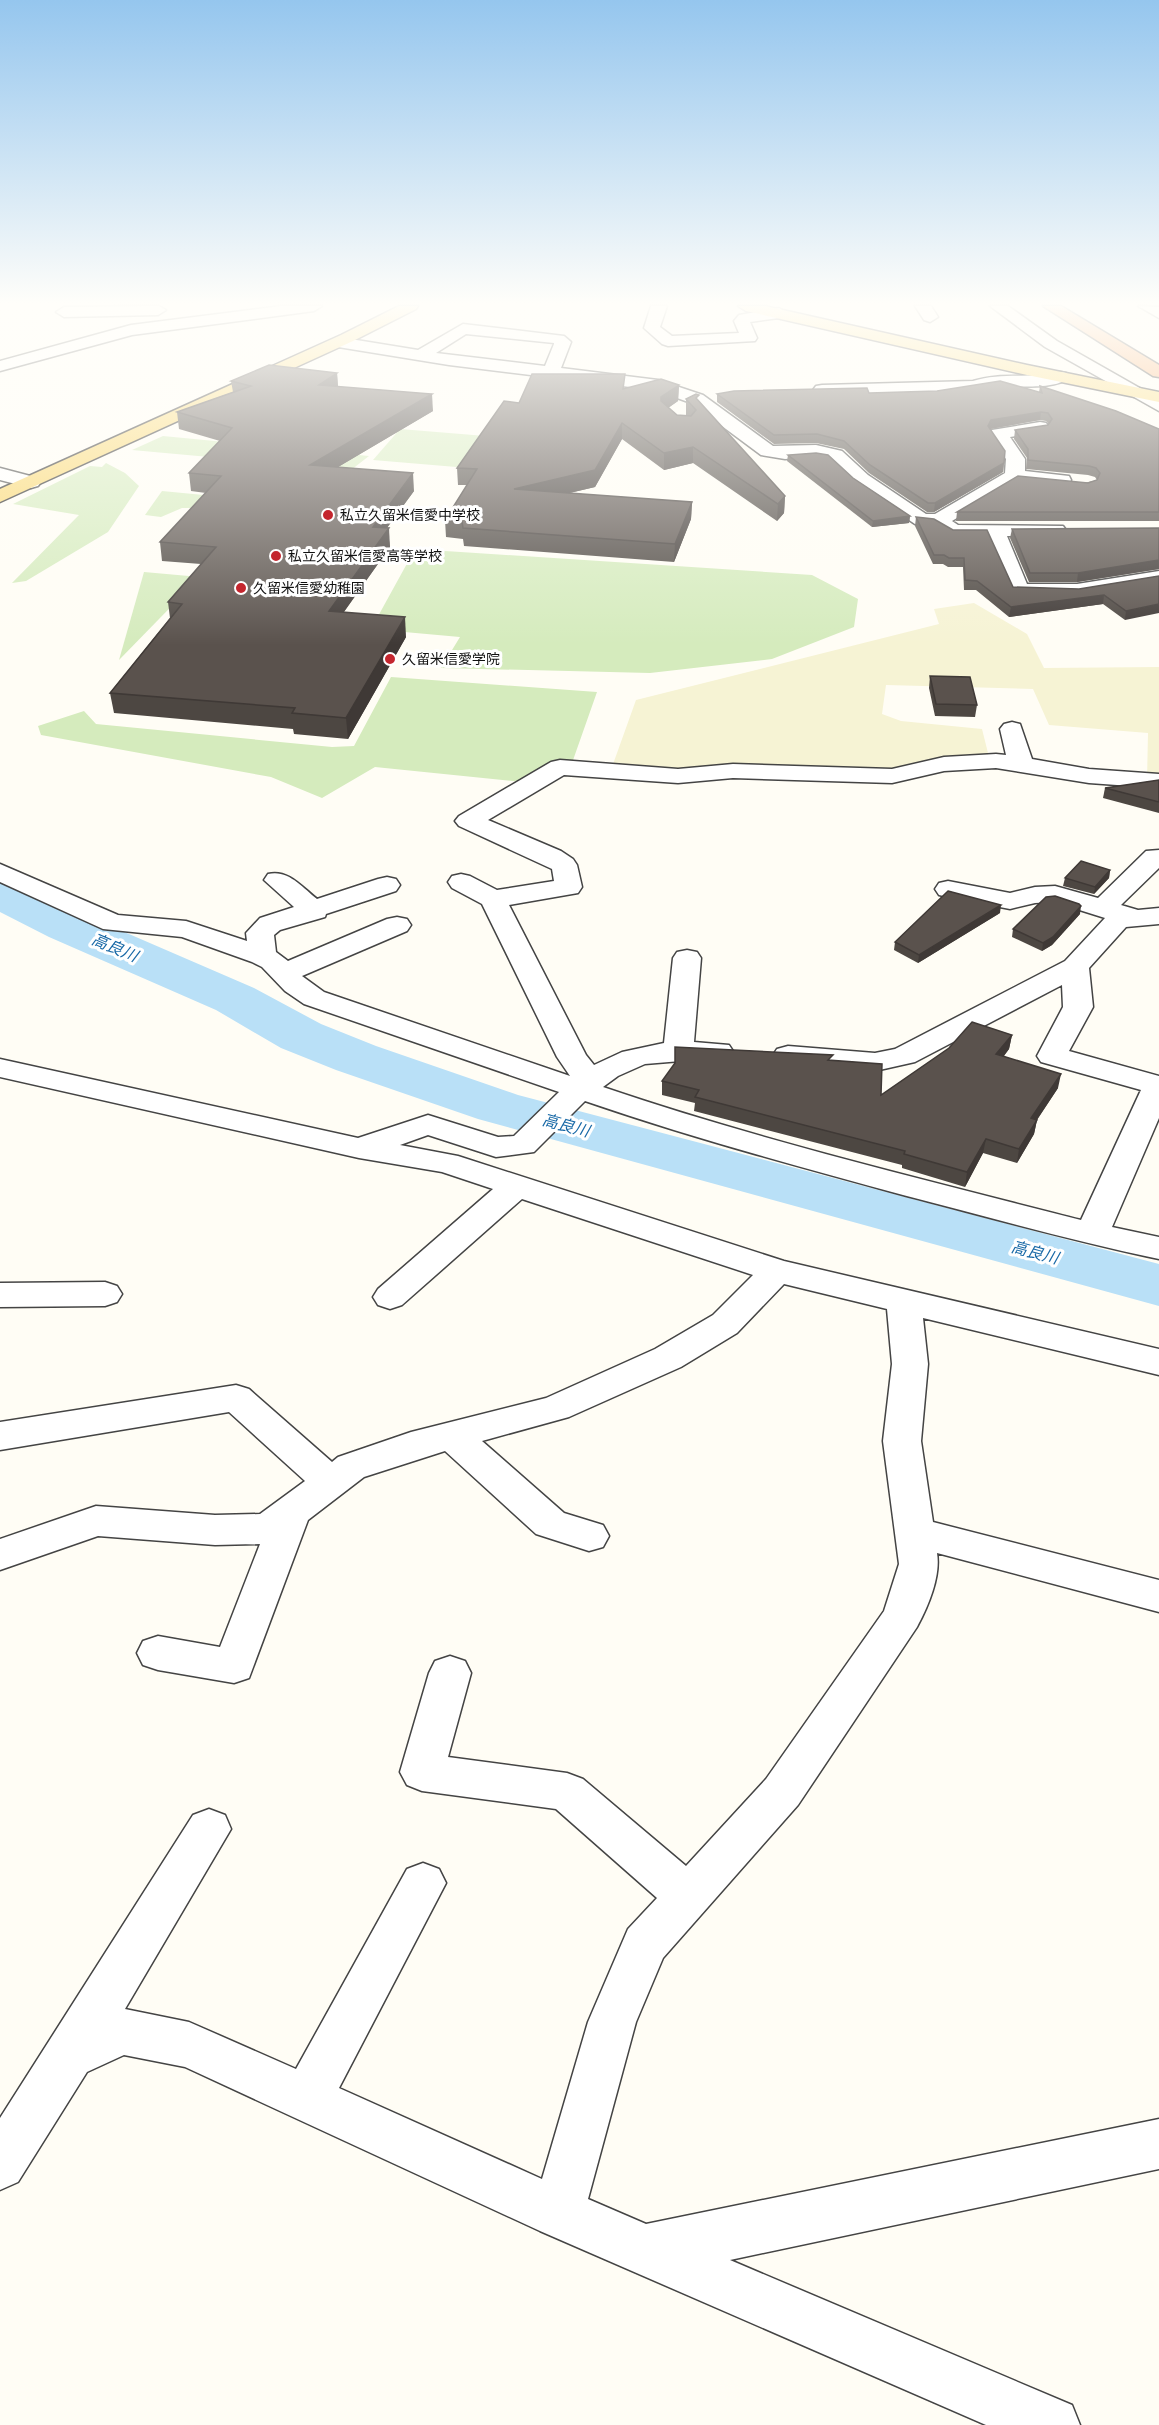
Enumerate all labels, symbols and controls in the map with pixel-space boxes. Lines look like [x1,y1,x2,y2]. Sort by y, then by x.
place label: 私立久留米信愛中学校 [340,504,480,524]
marker: 私立久留米信愛中学校 [321,508,335,522]
place label: 私立久留米信愛高等学校 [288,545,442,565]
marker: 私立久留米信愛高等学校 [269,549,283,563]
place label: 久留米信愛幼稚園 [253,577,365,597]
marker: 久留米信愛幼稚園 [234,581,248,595]
place label: 久留米信愛学院 [402,648,500,668]
marker: 久留米信愛学院 [383,652,397,666]
water label: 高良川 [89,926,144,967]
water label: 高良川 [540,1106,594,1142]
water label: 高良川 [1009,1233,1063,1269]

